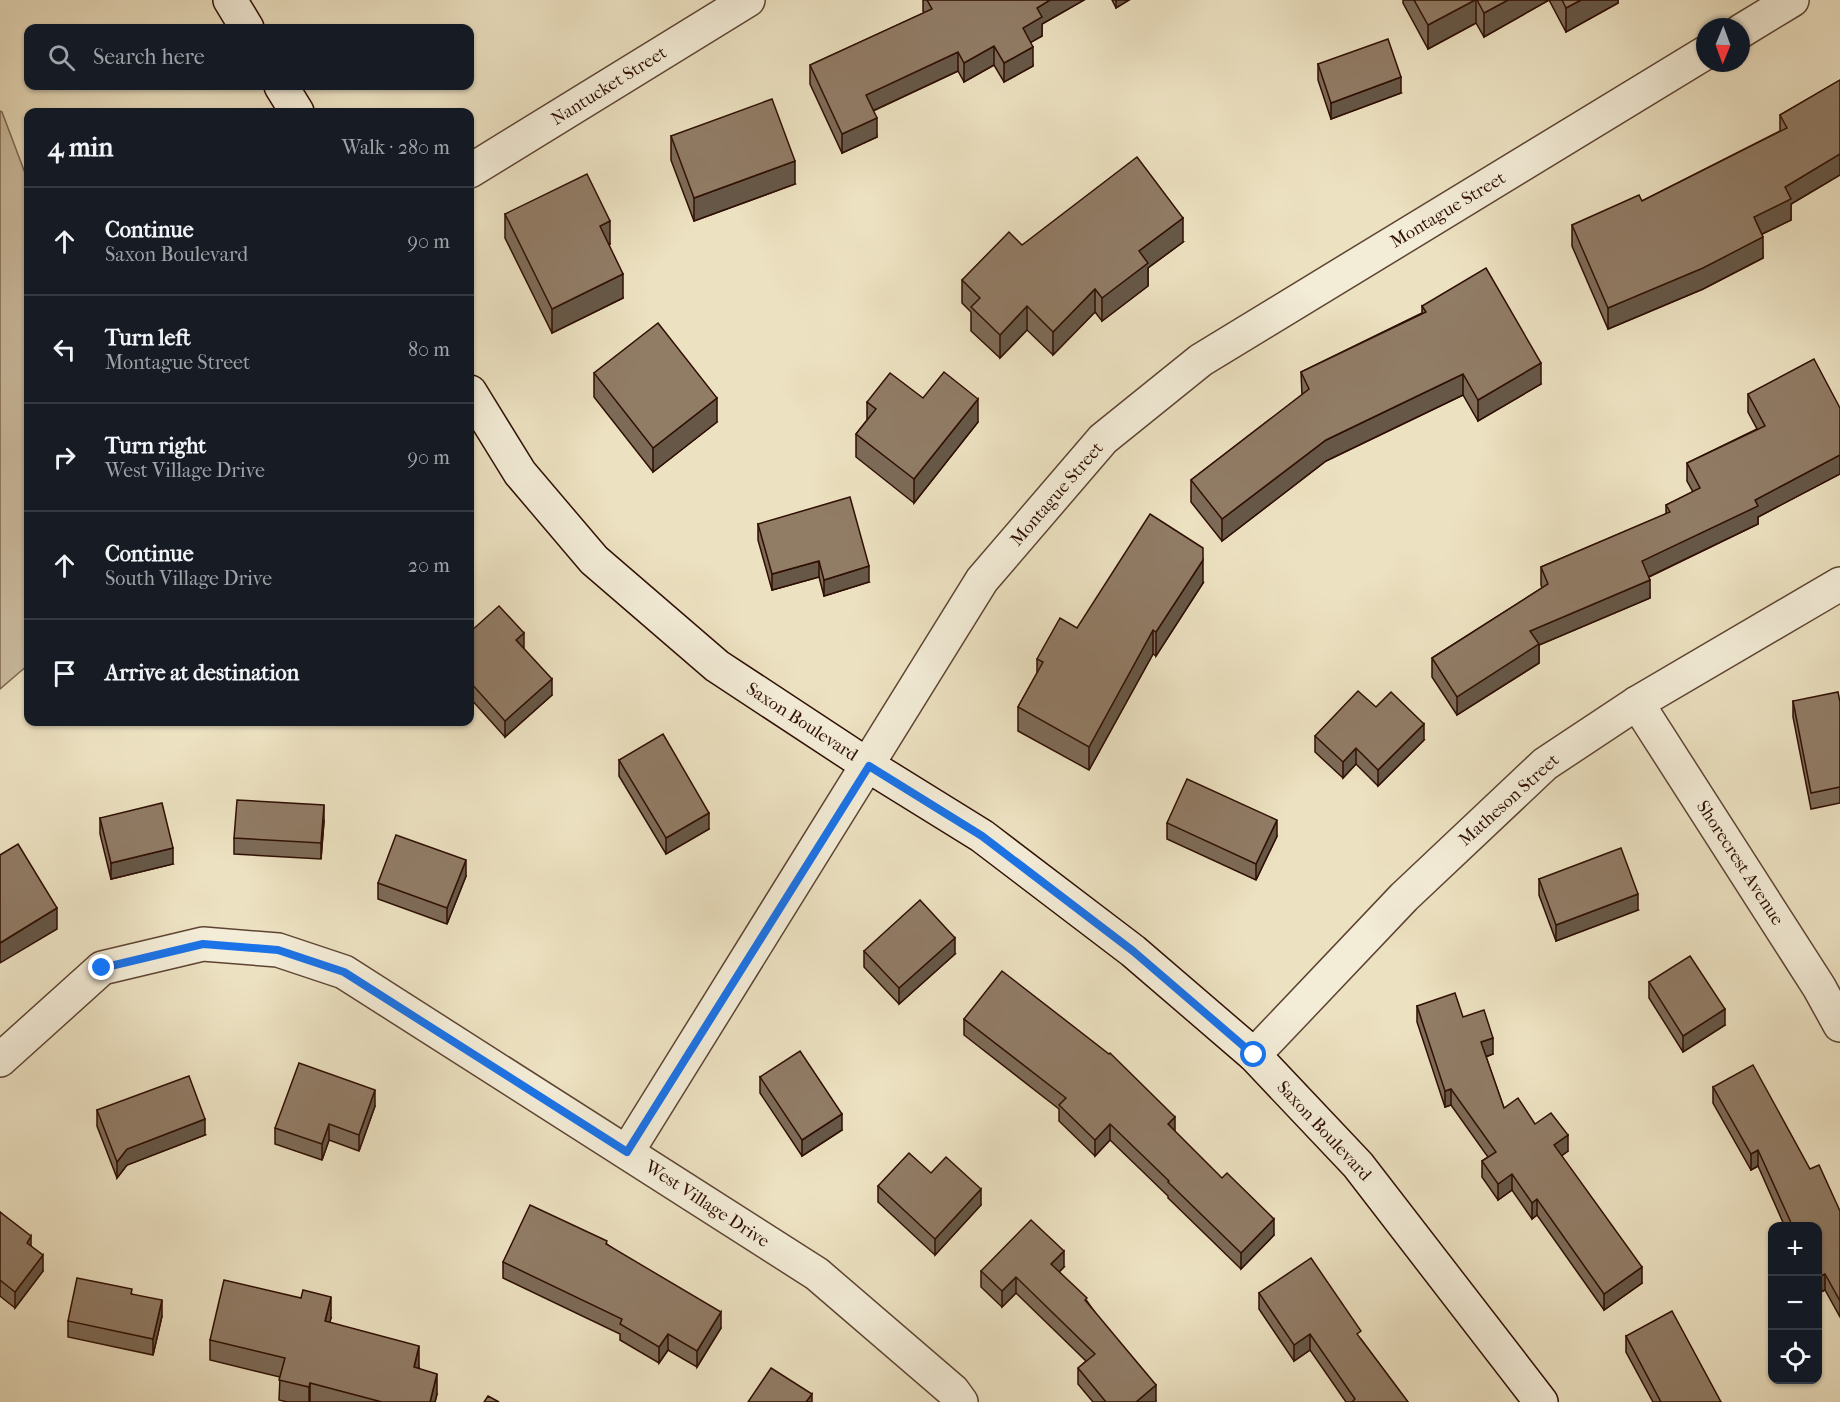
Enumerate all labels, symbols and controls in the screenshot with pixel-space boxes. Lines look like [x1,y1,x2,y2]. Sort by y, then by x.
north arrow [1696,18,1750,72]
search box [24,24,474,90]
icon: search [45,41,78,74]
street label: Nantucket Street [547,42,671,130]
text: Search here [93,44,205,70]
text: 4 min [48,132,113,163]
text: Walk · 280 m [342,136,450,159]
street label: Montague Street [1387,167,1510,253]
text: Continue [105,217,194,243]
icon: ahead [48,225,81,258]
text: 90 m [408,230,450,253]
text: Saxon Boulevard [105,243,248,266]
text: Turn left [105,325,191,351]
icon: left [48,333,81,366]
text: 80 m [408,338,450,361]
text: Montague Street [105,351,250,374]
text: Turn right [105,433,206,459]
street label: Montague Street [1006,437,1108,550]
icon: right [48,441,81,474]
text: 90 m [408,446,450,469]
text: West Village Drive [105,459,265,482]
text: Continue [105,541,194,567]
icon: ahead [48,549,81,582]
text: 20 m [408,554,450,577]
text: South Village Drive [105,567,272,590]
icon: arrive [48,657,81,690]
text: Arrive at destination [105,660,299,686]
street label: Saxon Boulevard [742,678,862,766]
street label: Matheson Street [1455,749,1564,850]
street label: Shorecrest Avenue [1692,797,1788,929]
route end [88,954,114,980]
route start [1240,1041,1266,1067]
street label: Saxon Boulevard [1272,1077,1376,1185]
street label: West Village Drive [640,1155,773,1252]
map controls [1768,1222,1822,1384]
button: + [1768,1222,1822,1276]
button: − [1768,1276,1822,1330]
button: locate [1768,1330,1822,1384]

